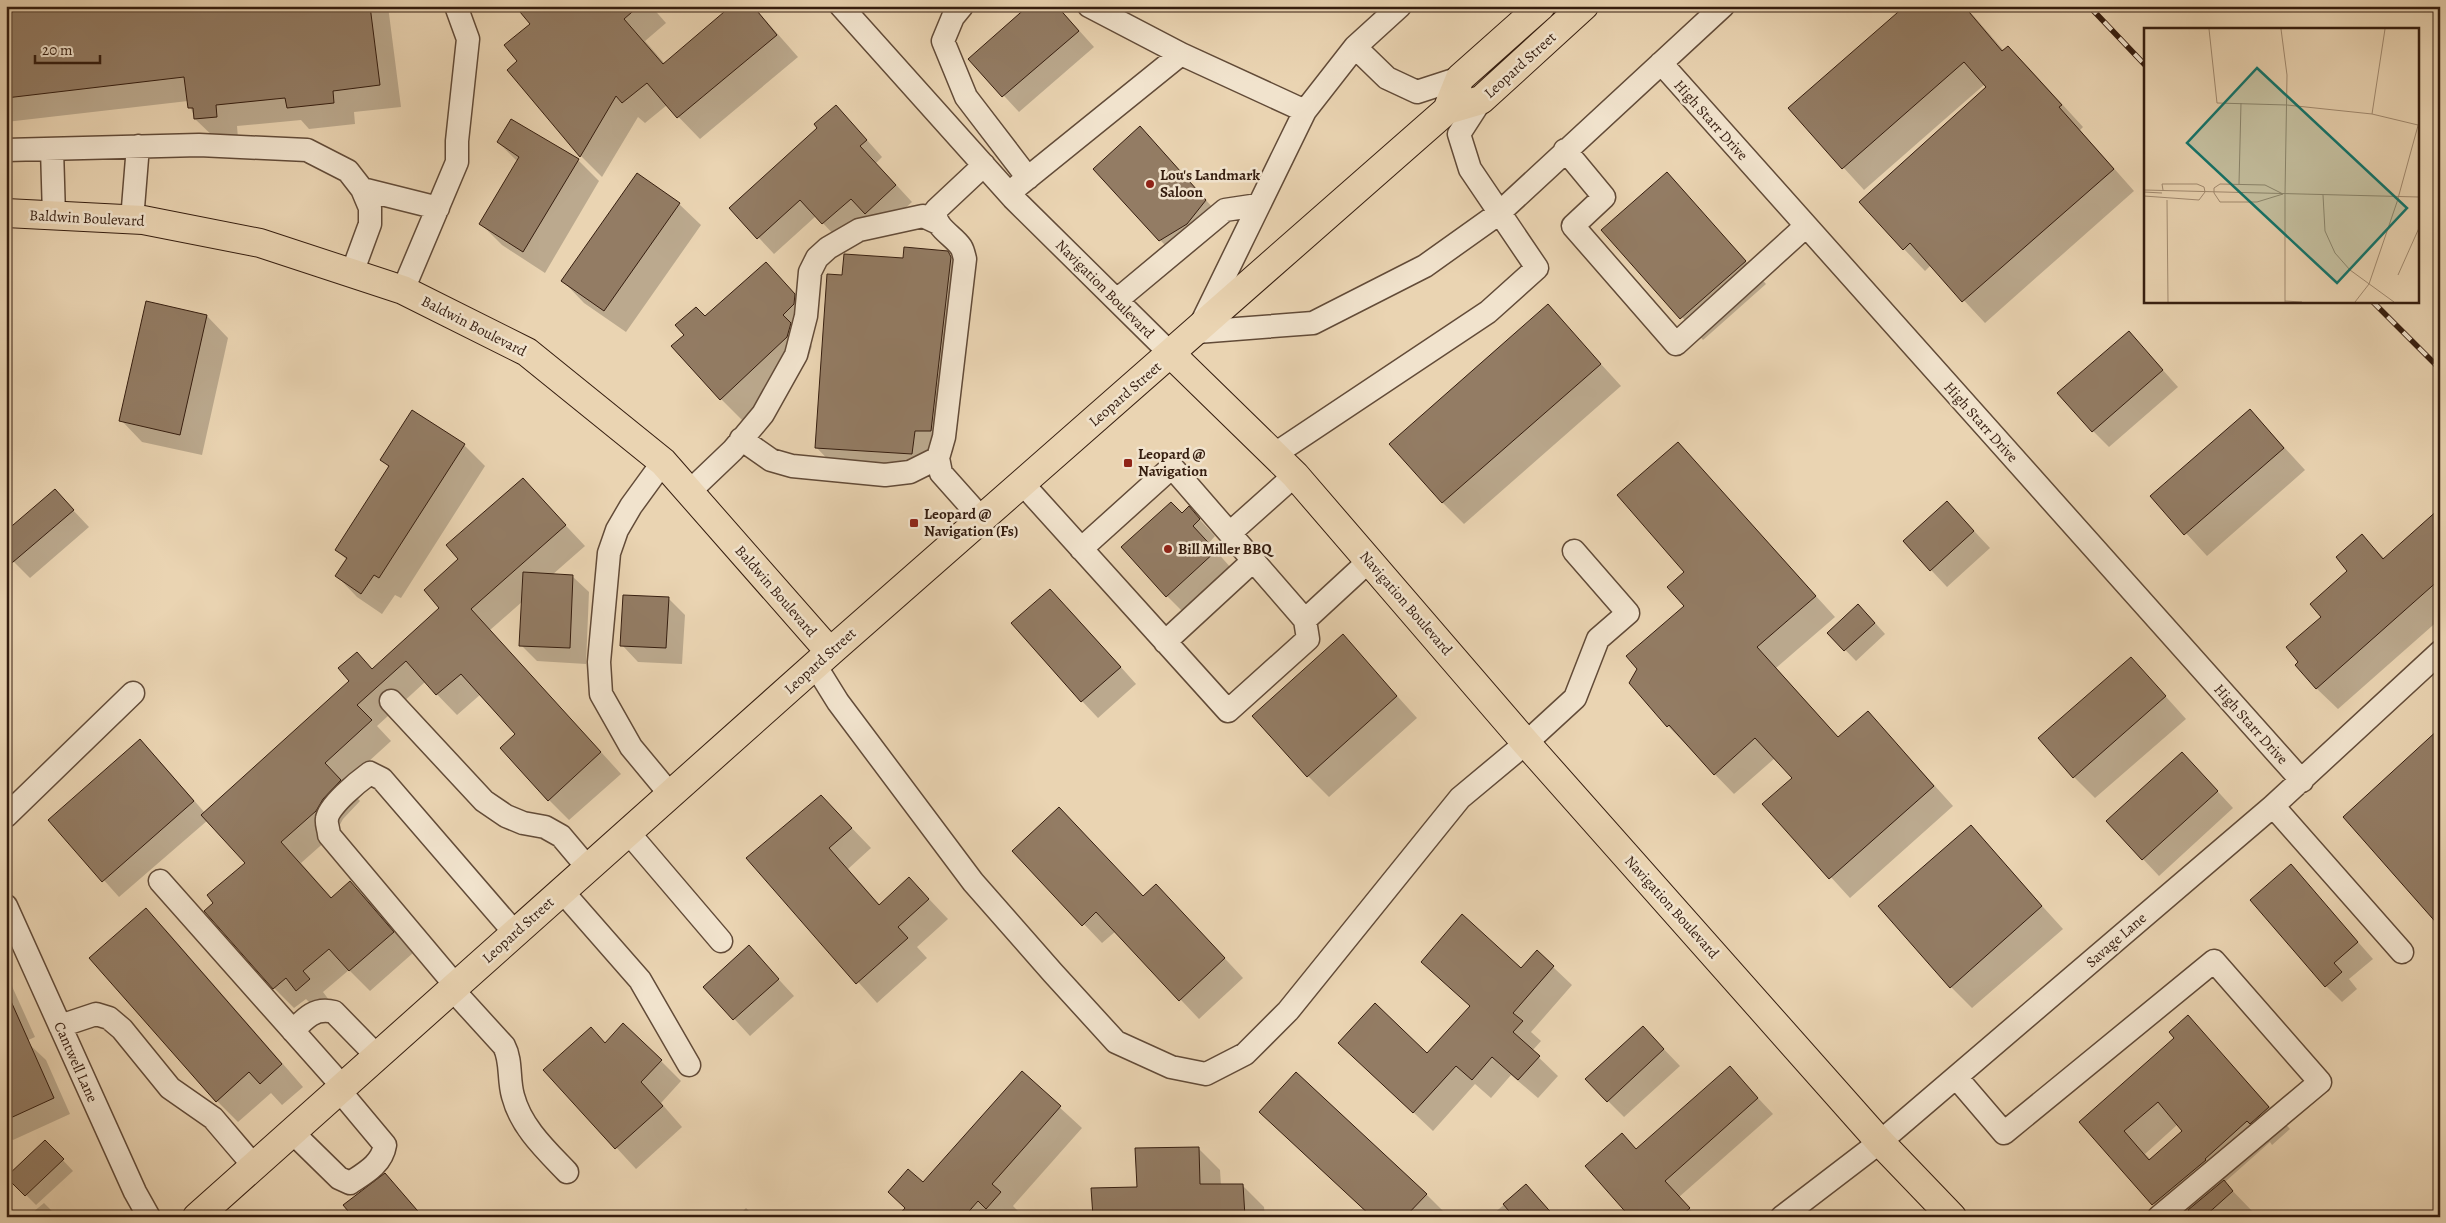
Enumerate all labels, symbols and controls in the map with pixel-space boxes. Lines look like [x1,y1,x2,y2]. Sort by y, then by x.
street label: Leopard Street [1480,27,1560,103]
inset map [2144,28,2418,302]
scale bar [35,32,100,64]
text: 20 m [42,40,73,60]
street label: High Starr Drive [1669,75,1753,165]
place label: Lou's Landmark Saloon [1160,165,1260,202]
marker: Lou's Landmark Saloon [1144,178,1156,190]
street label: Baldwin Boulevard [29,205,146,231]
street label: Navigation Boulevard [1051,235,1159,343]
street label: Baldwin Boulevard [418,291,531,362]
street label: Leopard Street [1084,357,1166,431]
street label: High Starr Drive [1939,377,2023,467]
place label: Leopard @ Navigation [1138,444,1208,481]
marker: Leopard @ Navigation [1122,457,1134,469]
place label: Leopard @ Navigation (Fs) [924,504,1018,541]
marker: Leopard @ Navigation (Fs) [908,517,920,529]
place label: Bill Miller BBQ [1178,539,1275,559]
street label: Baldwin Boulevard [731,541,822,642]
marker: Bill Miller BBQ [1162,543,1174,555]
street label: Navigation Boulevard [1355,547,1457,660]
street label: Leopard Street [780,623,860,699]
street label: High Starr Drive [2209,679,2293,769]
street label: Navigation Boulevard [1620,851,1724,963]
street label: Leopard Street [478,892,558,968]
street label: Savage Lane [2081,908,2151,972]
street label: Cantwell Lane [49,1018,103,1106]

